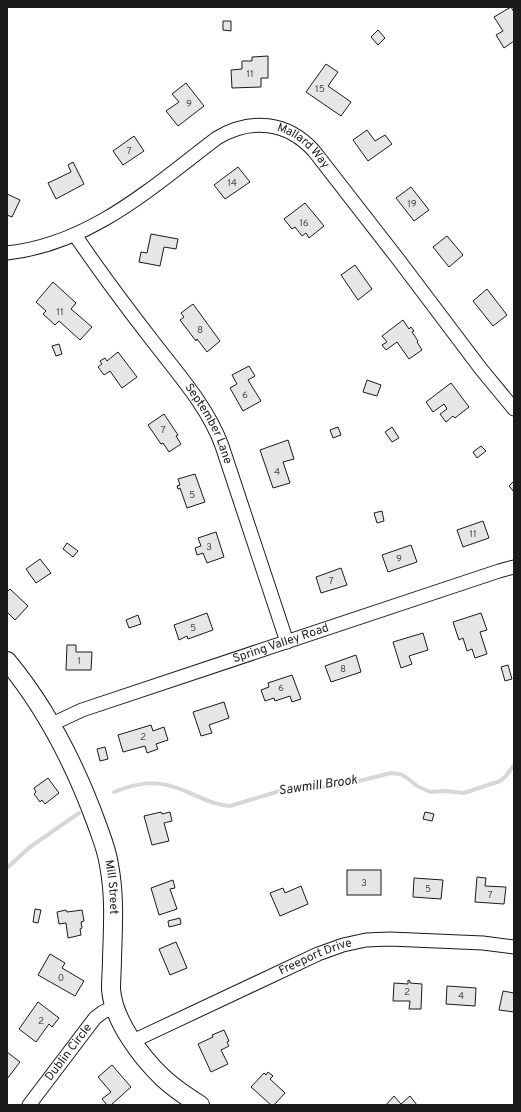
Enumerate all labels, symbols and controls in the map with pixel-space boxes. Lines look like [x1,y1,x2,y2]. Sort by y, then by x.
house number: 11 [246,68,254,81]
house number: 15 [315,83,325,96]
house number: 9 [186,98,192,111]
street label: Mallard Way [275,120,333,172]
house number: 7 [126,145,132,158]
house number: 14 [227,177,237,190]
house number: 19 [407,198,417,211]
house number: 16 [299,217,309,230]
house number: 11 [56,306,64,319]
house number: 8 [197,324,203,337]
street label: September Lane [181,380,235,466]
house number: 6 [242,389,248,402]
house number: 7 [160,424,166,437]
house number: 4 [274,466,280,479]
house number: 5 [189,489,195,502]
house number: 11 [469,528,477,541]
house number: 3 [206,541,212,554]
house number: 9 [396,553,402,566]
house number: 7 [328,575,334,588]
street label: Spring Valley Road [231,620,331,667]
house number: 5 [190,622,196,635]
house number: 1 [77,655,81,668]
house number: 8 [340,663,346,676]
house number: 6 [278,682,284,695]
house number: 2 [140,731,146,744]
water label: Sawmill Brook [277,772,359,799]
street label: Mill Street [100,859,121,914]
house number: 3 [361,877,367,890]
house number: 5 [425,883,431,896]
house number: 7 [487,889,493,902]
street label: Freeport Drive [276,935,353,979]
house number: 0 [58,972,64,985]
house number: 2 [404,986,410,999]
house number: 4 [458,990,464,1003]
house number: 2 [38,1015,44,1028]
street label: Dublin Circle [42,1020,96,1084]

